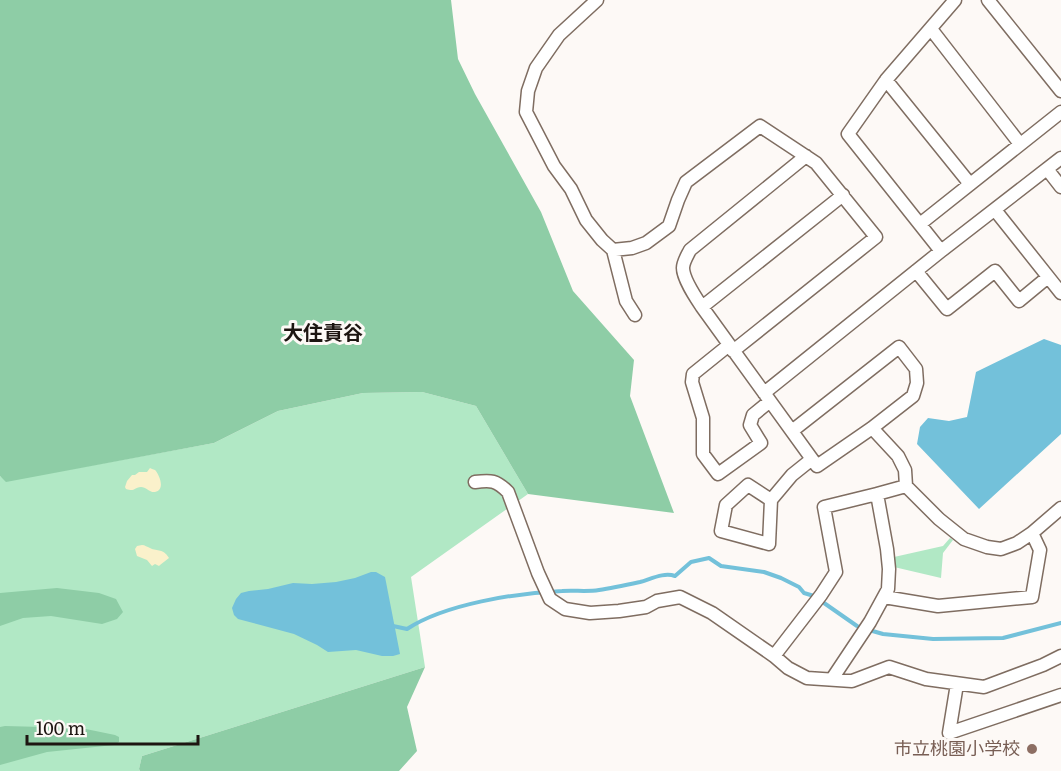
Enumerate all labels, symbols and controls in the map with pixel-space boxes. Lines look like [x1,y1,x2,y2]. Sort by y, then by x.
district label: 大住責谷 [283,316,363,346]
scale bar [27,708,198,746]
text: 100 m [36,714,85,741]
place label: 市立桃園小学校 [894,734,1020,761]
marker: 市立桃園小学校 [1025,742,1039,756]

